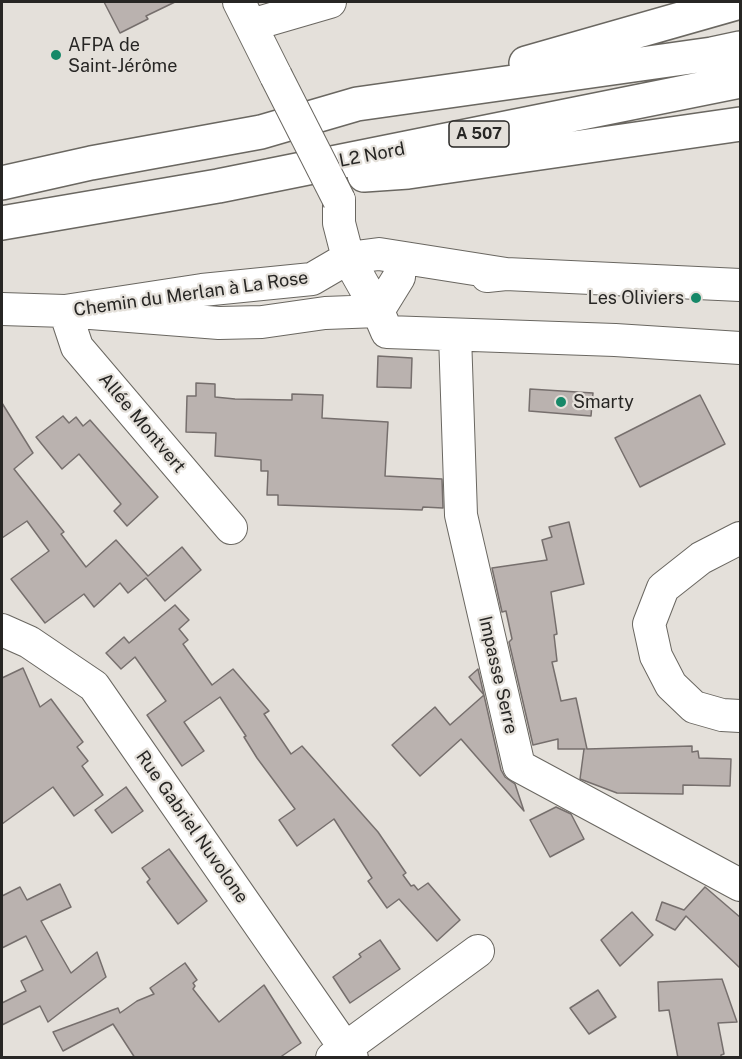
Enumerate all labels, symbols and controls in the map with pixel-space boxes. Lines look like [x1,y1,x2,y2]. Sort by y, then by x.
place label: AFPA de Saint-Jérôme [68,34,177,76]
marker: AFPA de Saint-Jérôme [49,48,63,62]
road number: A 507 [449,121,509,147]
street label: L2 Nord [337,138,407,172]
street label: Chemin du Merlan à La Rose [72,267,310,321]
place label: Les Oliviers [588,287,684,309]
marker: Les Oliviers [689,291,703,305]
street label: Allée Montvert [94,369,190,477]
place label: Smarty [573,391,634,413]
marker: Smarty [554,395,568,409]
street label: Impasse Serre [474,614,522,736]
street label: Rue Gabriel Nuvolone [131,747,253,907]

